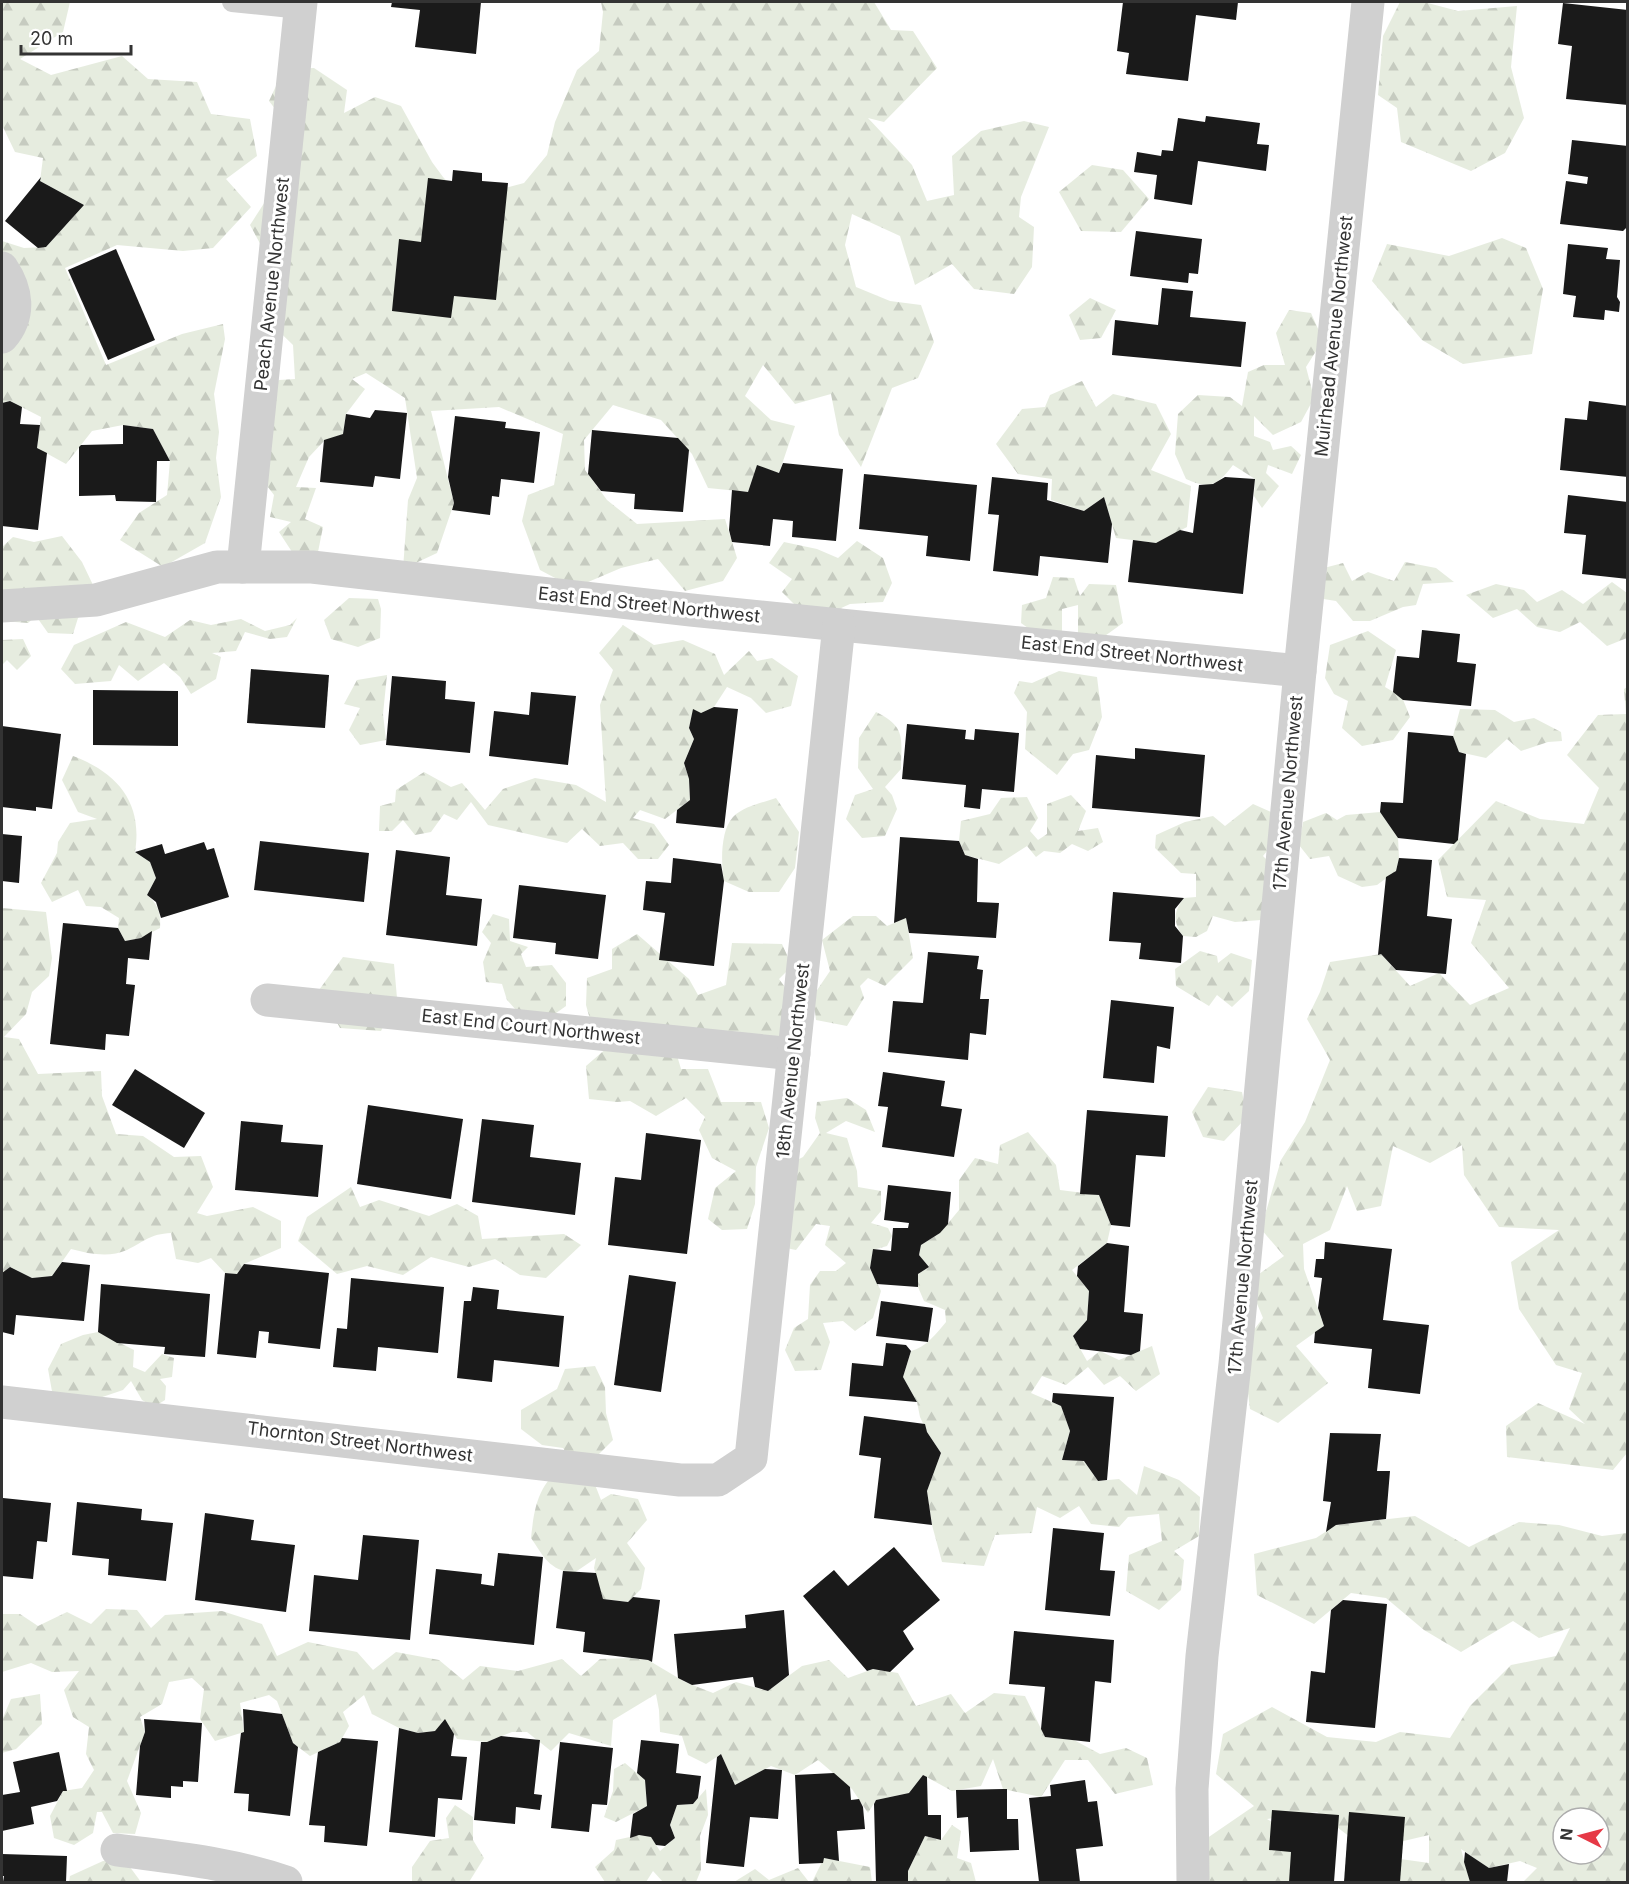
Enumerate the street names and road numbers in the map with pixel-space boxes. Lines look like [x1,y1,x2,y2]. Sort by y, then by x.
street label: Peach Avenue Northwest [250,176,293,392]
street label: Muirhead Avenue Northwest [1310,214,1357,458]
street label: East End Street Northwest [537,582,761,627]
street label: East End Street Northwest [1020,631,1244,676]
street label: 17th Avenue Northwest [1269,694,1306,891]
street label: 18th Avenue Northwest [772,962,813,1160]
street label: East End Court Northwest [421,1005,642,1048]
street label: 17th Avenue Northwest [1224,1178,1261,1375]
street label: Thornton Street Northwest [246,1417,474,1466]

